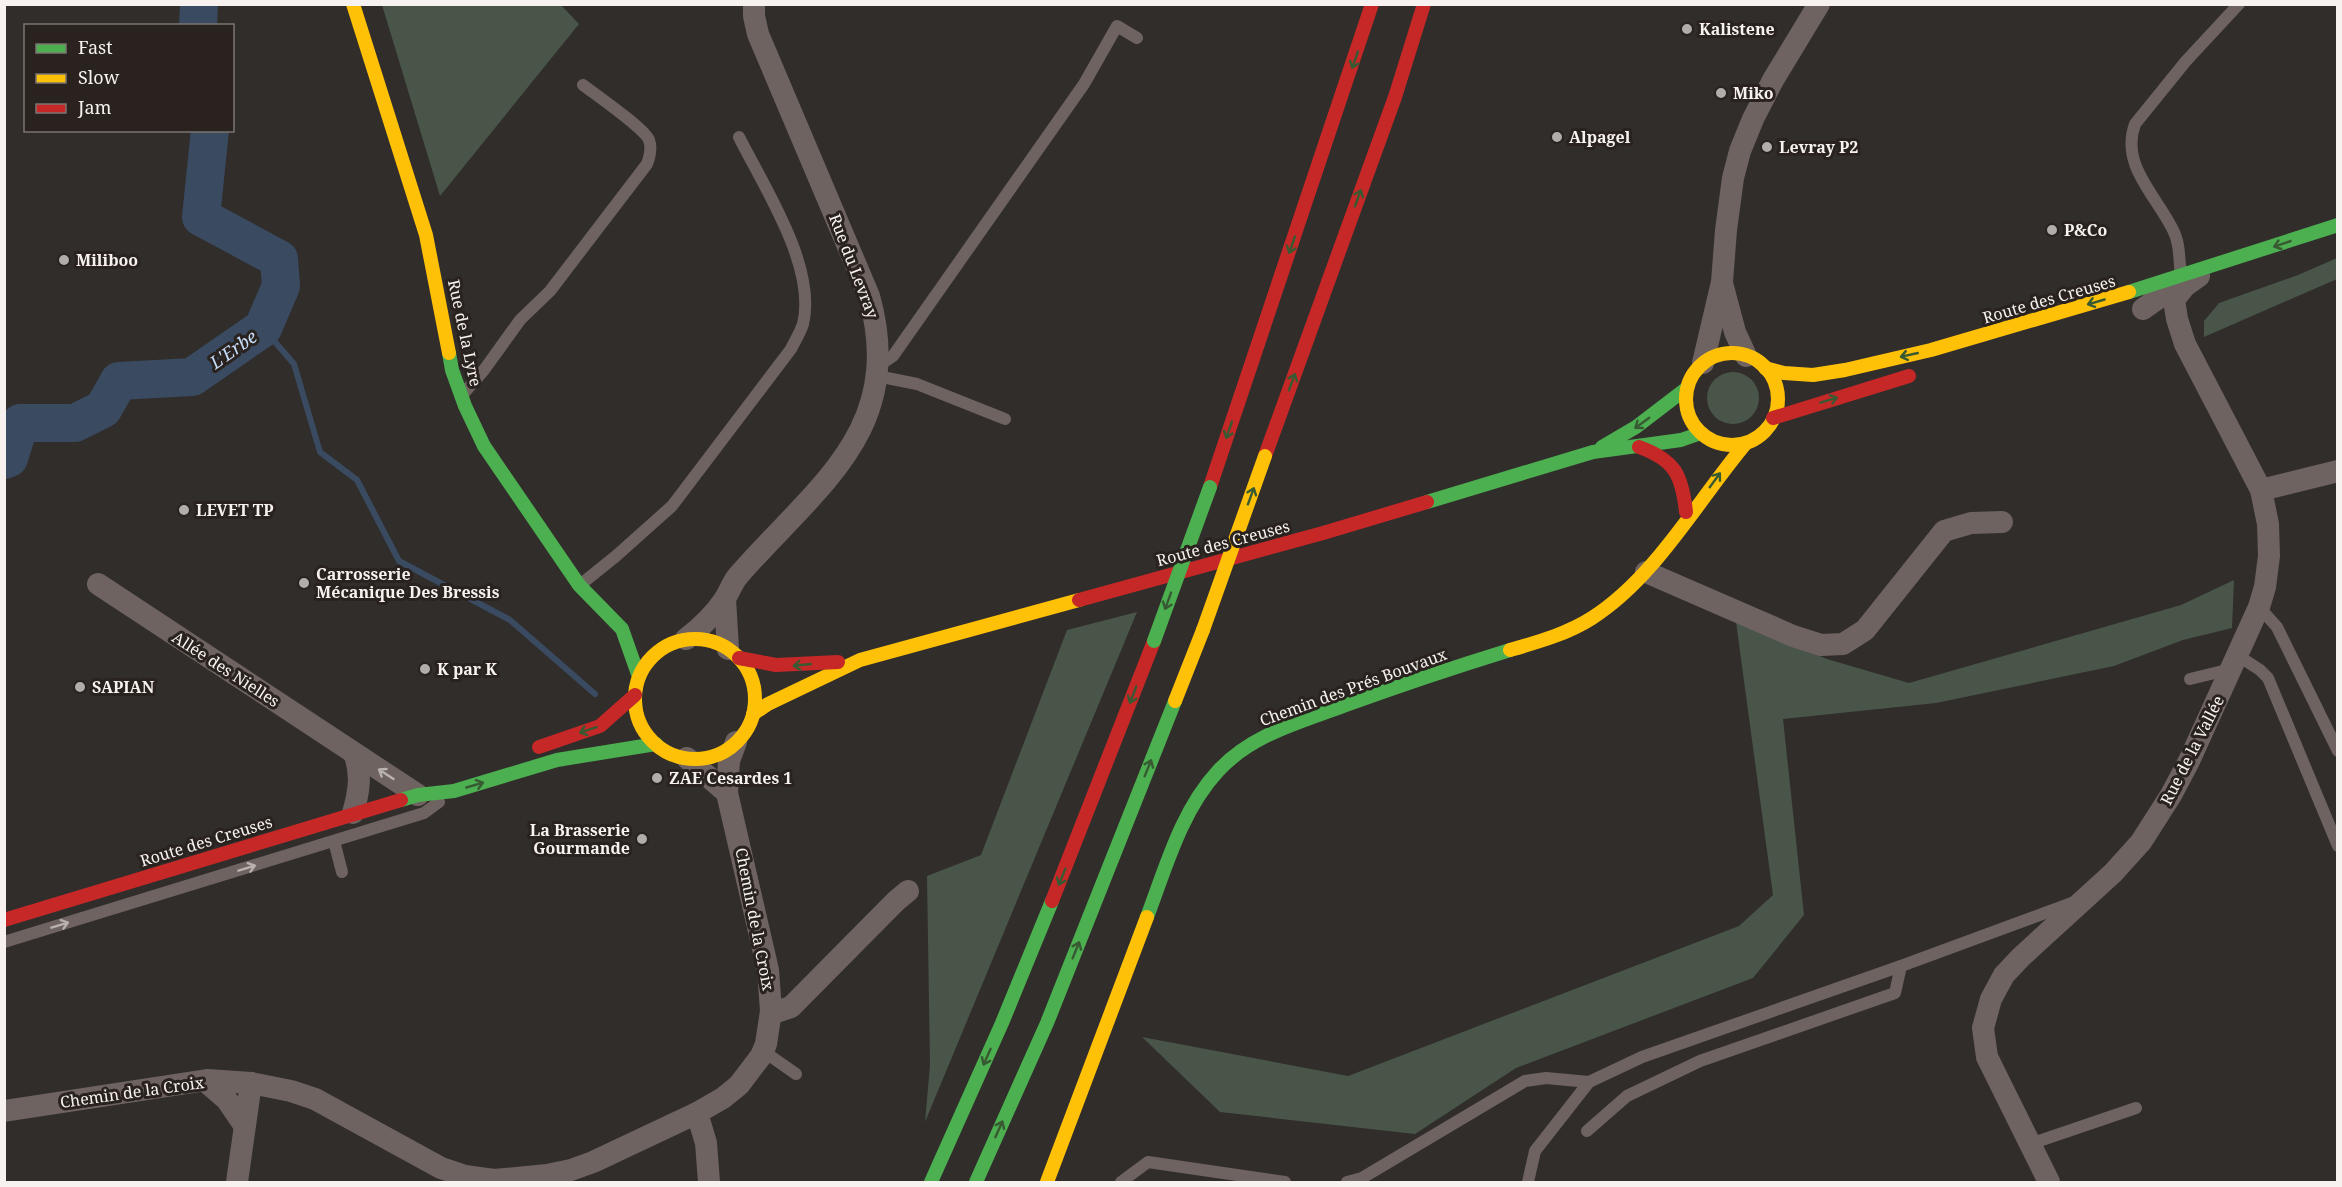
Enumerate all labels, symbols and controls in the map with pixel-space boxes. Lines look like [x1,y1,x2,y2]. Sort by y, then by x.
place label: Kalistene [1699,18,1775,40]
marker: Kalistene [1680,22,1694,36]
legend [24,24,234,132]
text: Fast [78,35,113,59]
one-way arrow [1348,50,1359,69]
text: Slow [78,65,120,89]
place label: Miko [1733,82,1774,104]
marker: Miko [1714,86,1728,100]
text: Jam [77,95,112,119]
place label: Alpagel [1569,126,1631,148]
marker: Alpagel [1550,130,1564,144]
place label: Levray P2 [1779,136,1858,158]
marker: Levray P2 [1760,140,1774,154]
one-way arrow [1354,189,1365,208]
street label: Rue du Levray [824,211,884,322]
place label: P&Co [2064,219,2108,241]
marker: P&Co [2045,223,2059,237]
one-way arrow [1286,235,1297,254]
one-way arrow [2273,239,2292,250]
place label: Miliboo [76,249,138,271]
marker: Miliboo [57,253,71,267]
street label: Route des Creuses [1980,270,2118,328]
street label: Rue de la Lyre [443,278,487,388]
one-way arrow [2087,297,2106,308]
water label: L'Erbe [204,324,262,375]
one-way arrow [1899,350,1918,362]
one-way arrow [1288,373,1299,391]
one-way arrow [1819,394,1838,405]
one-way arrow [1634,417,1650,429]
one-way arrow [1223,420,1234,439]
one-way arrow [1709,472,1721,488]
one-way arrow [1246,487,1257,506]
place label: LEVET TP [196,499,273,521]
marker: LEVET TP [177,503,191,517]
street label: Route des Creuses [1154,515,1292,571]
place label: Carrosserie Mécanique Des Bressis [316,563,500,603]
marker: Carrosserie Mécanique Des Bressis [297,576,311,590]
one-way arrow [1162,591,1173,610]
street label: Allée des Nielles [168,626,284,712]
street label: Chemin des Prés Bouvaux [1256,643,1450,731]
place label: K par K [437,658,497,680]
one-way arrow [793,660,813,671]
marker: K par K [418,662,432,676]
place label: SAPIAN [92,676,155,698]
marker: SAPIAN [73,680,87,694]
one-way arrow [1126,686,1137,704]
street label: Rue de la Vallée [2155,692,2229,808]
one-way arrow [579,725,598,736]
one-way arrow [1143,760,1154,778]
one-way arrow [378,767,395,779]
place label: ZAE Cesardes 1 [669,767,792,789]
marker: ZAE Cesardes 1 [650,771,664,785]
one-way arrow [465,779,484,790]
street label: Route des Creuses [137,810,275,872]
place label: La Brasserie Gourmande [530,819,630,859]
marker: La Brasserie Gourmande [635,832,649,846]
street label: Chemin de la Croix [730,846,780,993]
one-way arrow [237,862,256,873]
one-way arrow [1056,867,1067,886]
one-way arrow [50,919,69,930]
one-way arrow [1071,941,1082,959]
one-way arrow [980,1048,991,1066]
street label: Chemin de la Croix [59,1071,206,1113]
one-way arrow [995,1120,1006,1138]

